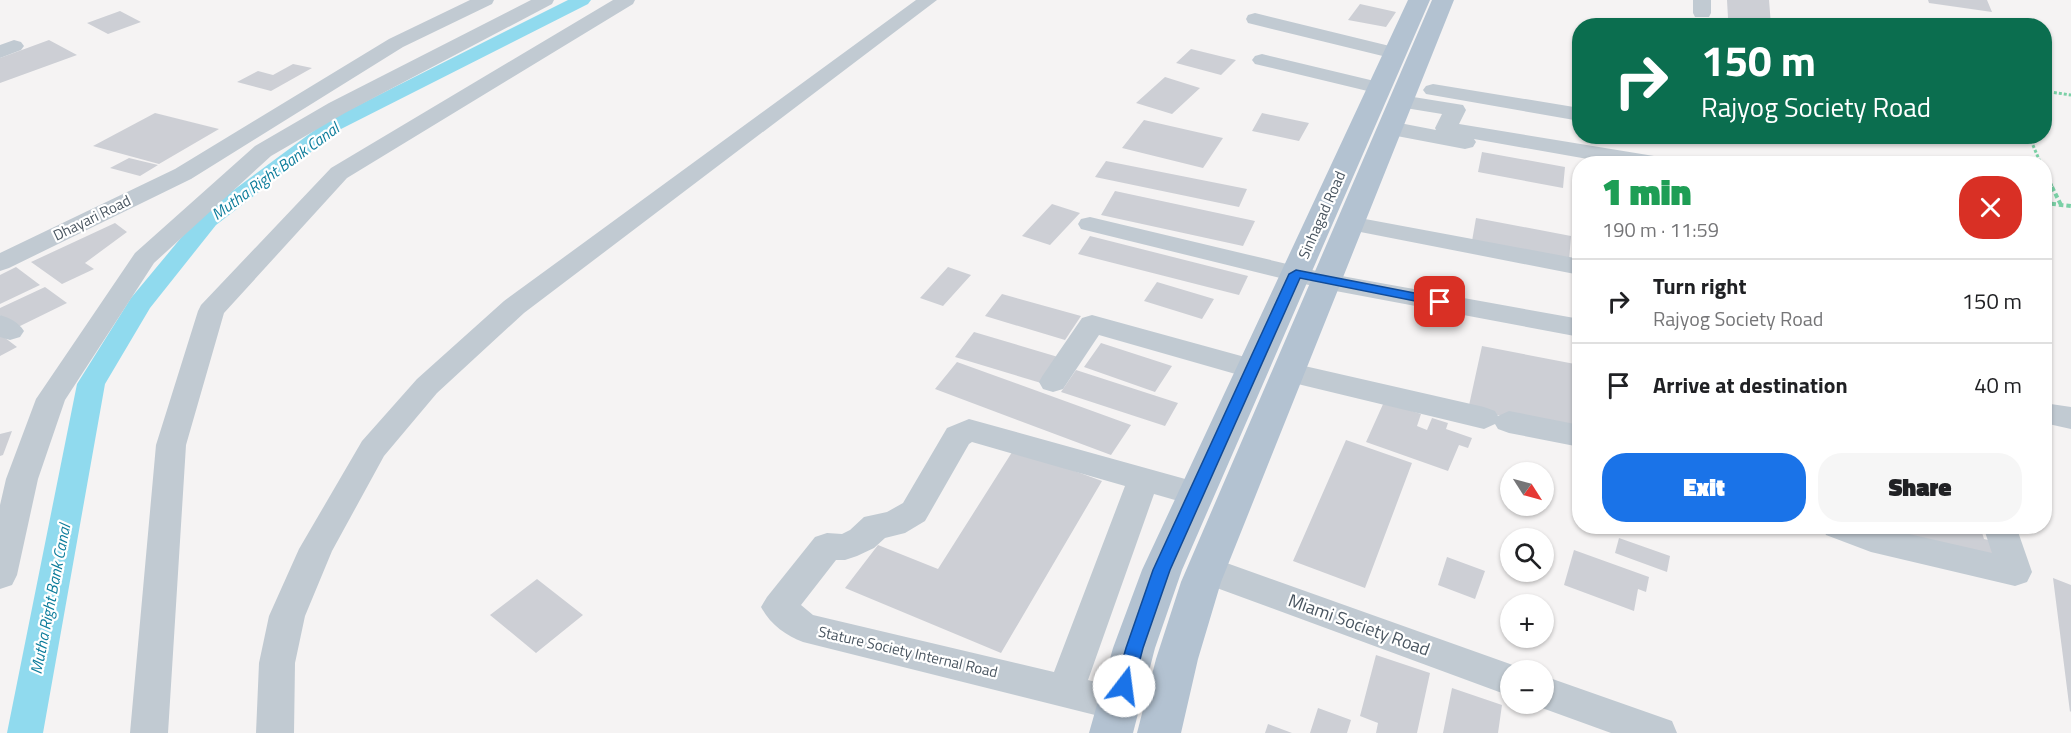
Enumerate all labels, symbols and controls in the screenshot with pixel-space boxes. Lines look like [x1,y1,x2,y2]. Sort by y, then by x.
text: 150 m [1701,28,1816,92]
icon: right [1602,42,1680,120]
text: Rajyog Society Road [1701,86,1931,127]
water label: Mutha Right Bank Canal [206,116,345,226]
text: 1 min [1602,164,1691,219]
street label: Sinhagad Road [1292,167,1351,262]
button: close [1959,176,2022,239]
street label: Dhayari Road [49,189,135,246]
text: 190 m · 11:59 [1602,214,1719,245]
text: Turn right [1653,269,1747,303]
pin [1414,276,1465,327]
text: 150 m [1962,284,2022,318]
icon: arrive [1423,285,1456,318]
icon: right [1602,285,1635,318]
text: Rajyog Society Road [1653,303,1823,334]
text: Arrive at destination [1653,368,1848,402]
text: 40 m [1974,368,2022,402]
icon: arrive [1602,369,1635,402]
button: Exit [1602,453,1806,522]
button: Share [1818,453,2022,522]
north arrow [1500,462,1554,516]
map controls [1500,462,1554,714]
water label: Mutha Right Bank Canal [24,520,77,676]
button: search [1500,528,1554,582]
street label: Miami Society Road [1285,586,1434,663]
button: + [1500,594,1554,648]
street label: Stature Society Internal Road [816,620,1000,683]
position arrow [1092,654,1156,718]
button: − [1500,660,1554,714]

